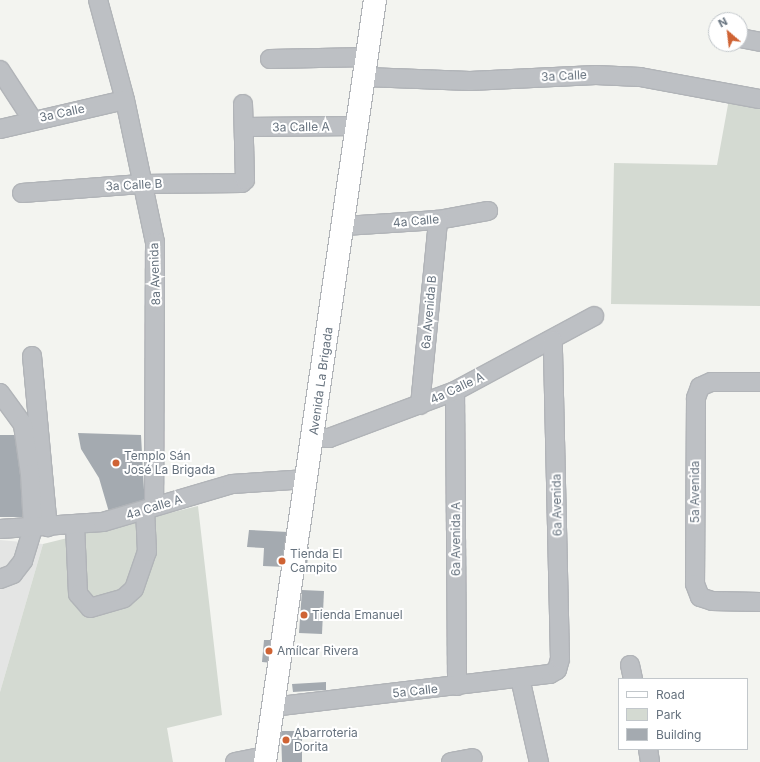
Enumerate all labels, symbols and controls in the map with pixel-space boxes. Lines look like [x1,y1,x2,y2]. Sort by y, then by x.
north arrow [708,12,748,52]
text: N [716,14,730,30]
street label: 3a Calle [541,68,587,84]
street label: 3a Calle [38,101,86,125]
street label: 3a Calle A [272,119,330,135]
street label: 3a Calle B [105,176,163,194]
street label: 4a Calle [392,212,440,230]
street label: 8a Avenida [147,242,163,306]
street label: 6a Avenida B [419,275,439,349]
street label: Avenida La Brigada [306,326,336,436]
street label: 4a Calle A [428,369,486,407]
place label: Templo Sán José La Brigada [124,449,215,477]
marker: Templo Sán José La Brigada [111,458,121,468]
street label: 5a Avenida [688,461,702,523]
street label: 6a Avenida [549,474,565,536]
street label: 4a Calle A [124,492,184,522]
street label: 6a Avenida A [449,502,463,576]
place label: Tienda El Campito [290,547,342,575]
marker: Tienda El Campito [277,556,287,566]
place label: Tienda Emanuel [312,608,403,622]
marker: Tienda Emanuel [299,610,309,620]
place label: Amílcar Rivera [277,644,359,658]
marker: Amílcar Rivera [264,646,274,656]
legend [618,678,748,750]
street label: 5a Calle [392,681,438,701]
text: Road [656,687,685,702]
text: Park [656,707,682,722]
place label: Abarroteria Dorita [294,726,358,754]
text: Building [656,727,701,742]
marker: Abarroteria Dorita [281,735,291,745]

